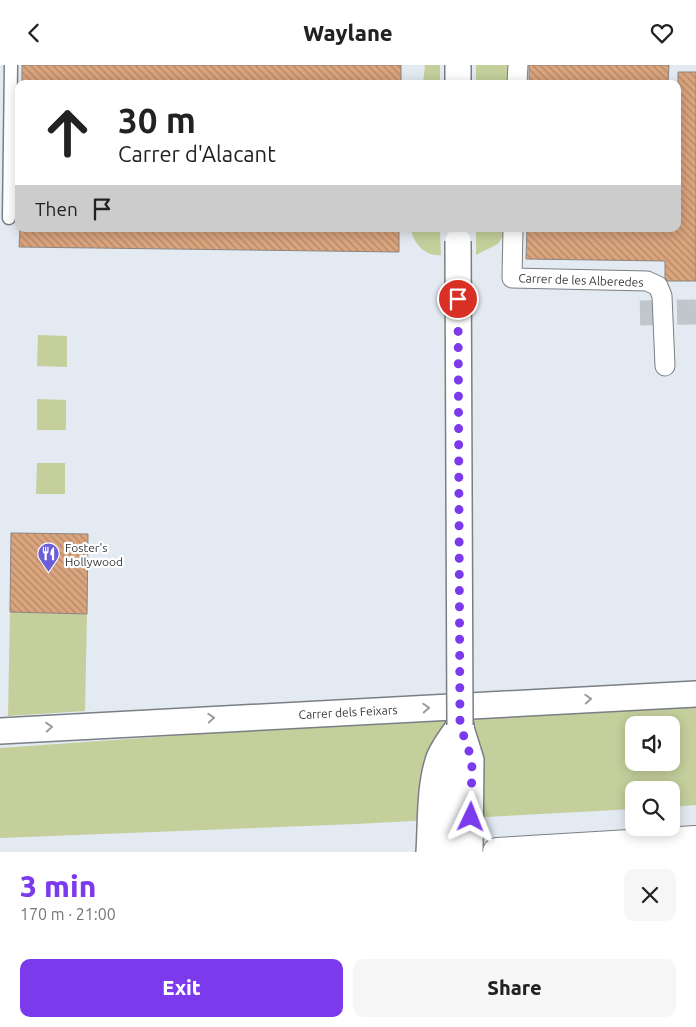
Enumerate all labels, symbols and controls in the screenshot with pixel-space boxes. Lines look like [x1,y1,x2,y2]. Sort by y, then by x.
icon: back [20,19,48,47]
icon: heart [648,19,676,47]
text: Waylane [303,20,393,45]
icon: ahead [35,100,100,165]
text: 30 m [118,100,196,140]
text: Carrer d'Alacant [118,141,276,166]
icon: arrive [88,195,116,223]
text: Then [35,198,78,220]
street label: Carrer de les Alberedes [518,271,644,289]
pin [437,278,479,320]
icon: arrive [444,285,472,313]
place label: Foster's Hollywood [65,541,123,568]
restaurant icon: Foster's Hollywood [37,542,61,573]
one-way arrow [584,693,592,704]
one-way arrow [422,702,430,713]
street label: Carrer dels Feixars [298,703,398,721]
one-way arrow [207,713,215,724]
map controls [625,716,680,836]
button: sound [625,716,680,771]
one-way arrow [45,722,53,733]
button: search [625,781,680,836]
position arrow [444,790,496,842]
text: 3 min [20,869,96,903]
button: close [624,869,676,921]
text: 170 m · 21:00 [20,905,116,923]
button: Exit [20,959,343,1017]
button: Share [353,959,676,1017]

